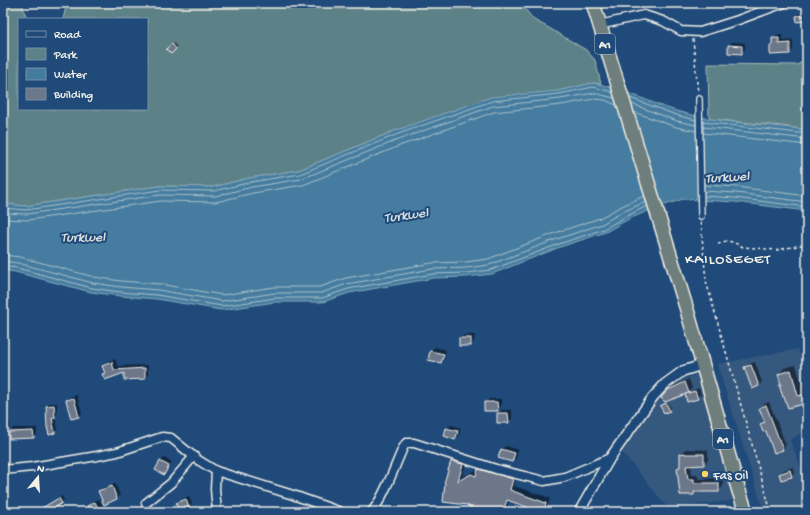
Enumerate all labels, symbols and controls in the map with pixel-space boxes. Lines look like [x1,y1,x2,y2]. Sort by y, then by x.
legend [18,18,148,110]
text: Road [54,29,81,43]
road number: A1 [595,34,615,54]
text: Park [53,49,79,63]
text: Water [54,69,88,83]
text: Building [53,89,93,103]
water label: Turkwel [705,169,751,188]
water label: Turkwel [383,205,430,228]
water label: Turkwel [61,230,106,247]
district label: KAILOSEGET [685,251,771,269]
road number: A1 [713,429,733,449]
north arrow [18,457,58,497]
text: N [35,463,46,476]
marker: Fas Oil [700,469,710,479]
place label: Fas Oil [712,469,748,484]

